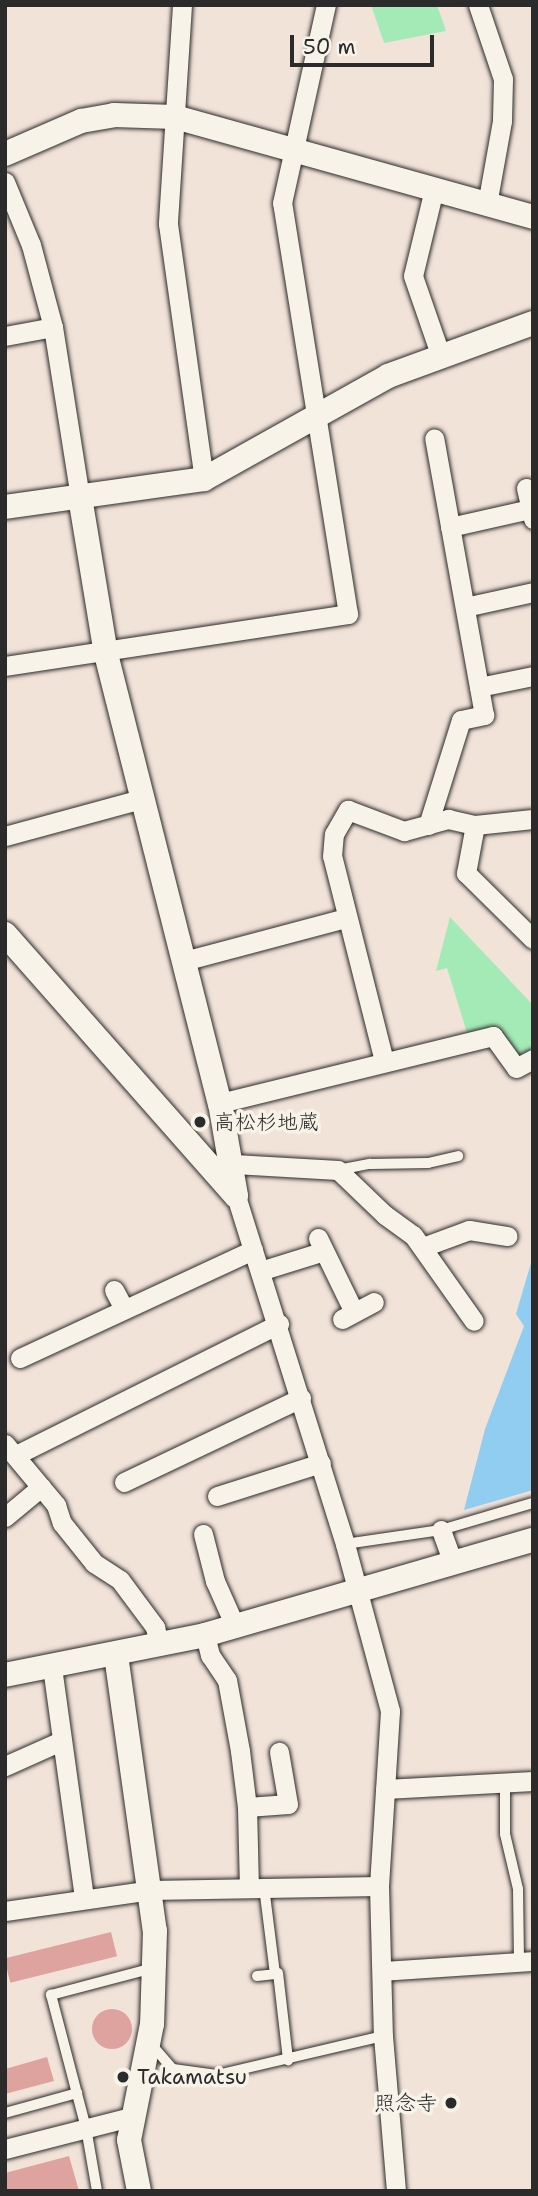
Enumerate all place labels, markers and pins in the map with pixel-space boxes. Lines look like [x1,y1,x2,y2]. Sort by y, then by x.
place label: 高松杉地蔵 [214,1109,319,1135]
marker: 高松杉地蔵 [192,1114,208,1130]
place label: Takamatsu [137,2064,247,2090]
marker: Takamatsu [115,2069,131,2085]
place label: 照念寺 [374,2090,437,2116]
marker: 照念寺 [443,2095,459,2111]

